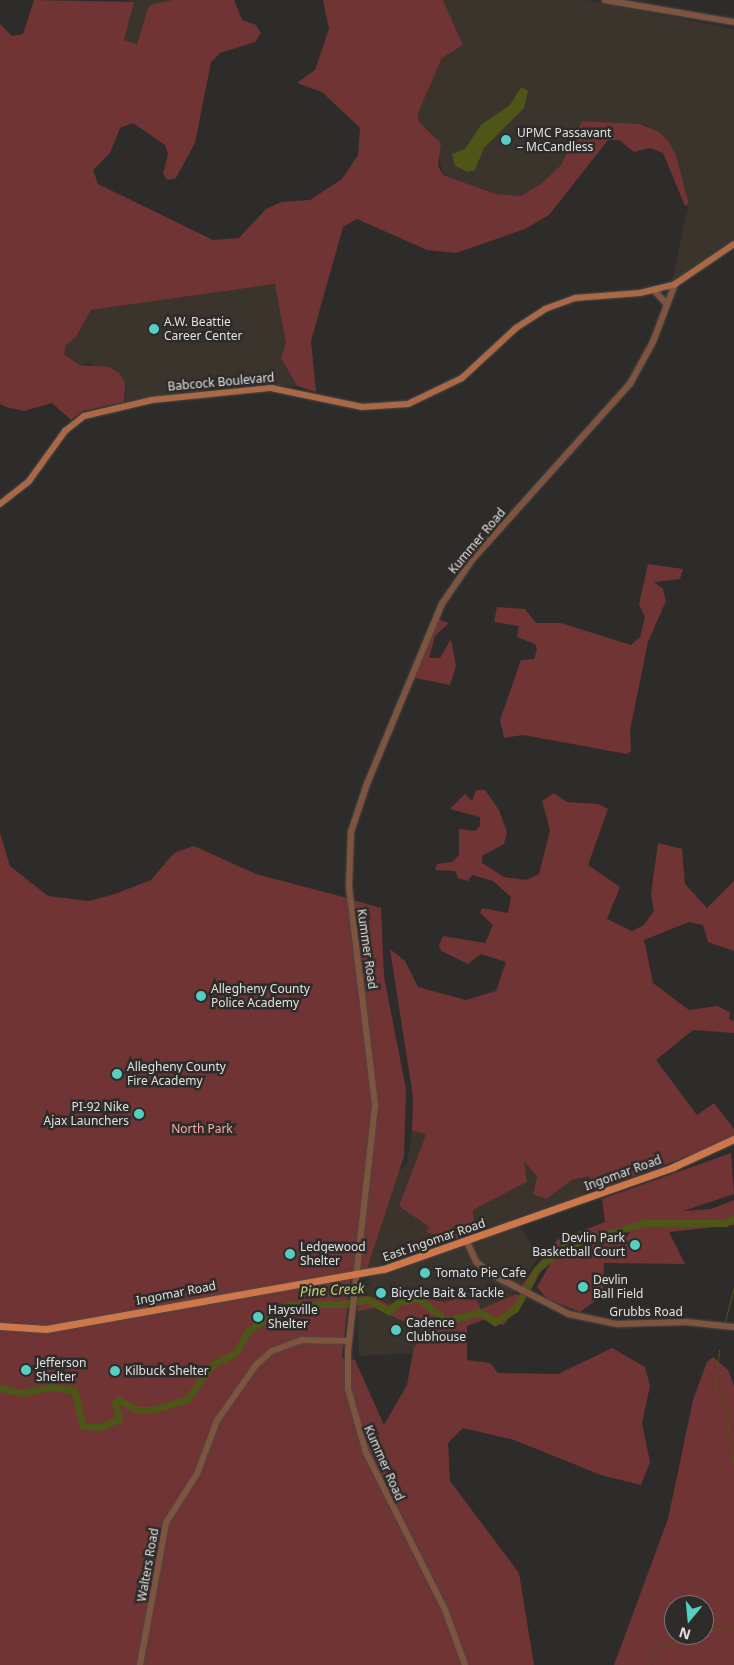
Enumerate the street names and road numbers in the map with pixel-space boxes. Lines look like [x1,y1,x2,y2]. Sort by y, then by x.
street label: Babcock Boulevard [167,370,275,394]
street label: Kummer Road [445,505,509,577]
street label: Kummer Road [354,908,380,990]
street label: Ingomar Road [582,1152,664,1194]
street label: East Ingomar Road [381,1216,487,1264]
street label: Ingomar Road [135,1278,217,1308]
street label: Grubbs Road [609,1305,683,1319]
street label: Kummer Road [361,1423,407,1503]
street label: Walters Road [134,1527,162,1603]

